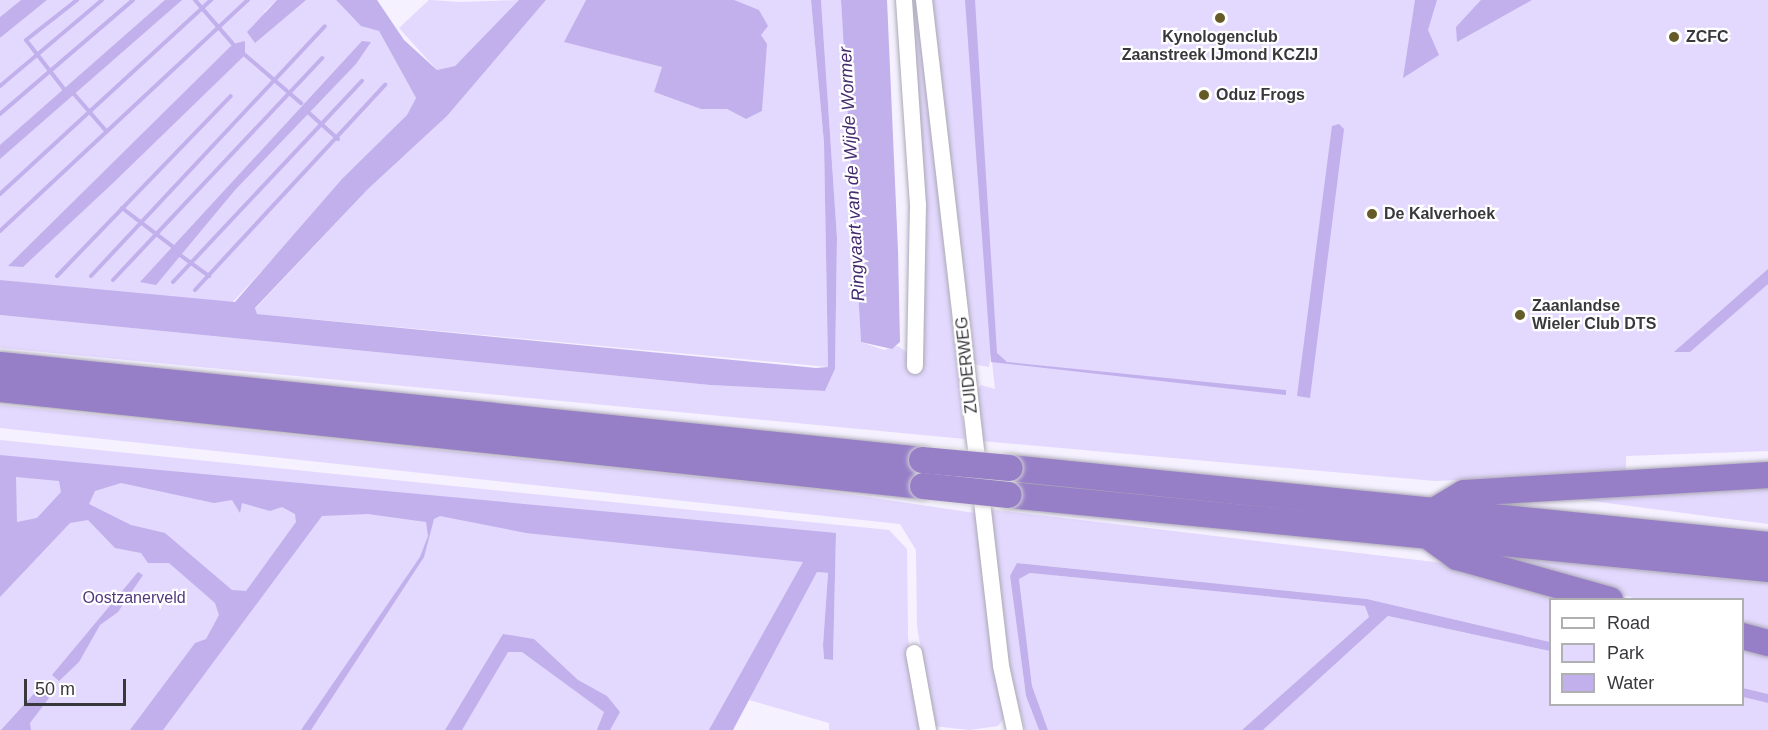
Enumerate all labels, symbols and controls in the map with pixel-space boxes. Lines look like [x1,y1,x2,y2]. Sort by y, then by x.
marker: Kynologenclub Zaanstreek IJmond KCZIJ [1213,11,1227,25]
place label: Kynologenclub Zaanstreek IJmond KCZIJ [1122,27,1318,65]
place label: ZCFC [1686,27,1729,47]
marker: ZCFC [1667,30,1681,44]
water label: Ringvaart van de Wijde Wormer [835,46,869,302]
place label: Oduz Frogs [1216,85,1305,105]
marker: Oduz Frogs [1197,88,1211,102]
place label: De Kalverhoek [1384,204,1495,224]
marker: De Kalverhoek [1365,207,1379,221]
place label: Zaanlandse Wieler Club DTS [1532,296,1656,334]
marker: Zaanlandse Wieler Club DTS [1513,308,1527,322]
street label: ZUIDERWEG [952,316,982,414]
park label: Oostzanerveld [82,588,186,608]
legend [1549,598,1744,706]
text: Road [1607,613,1650,633]
text: Park [1607,643,1644,663]
scale bar [27,667,129,705]
text: Water [1607,673,1654,693]
text: 50 m [35,679,75,699]

